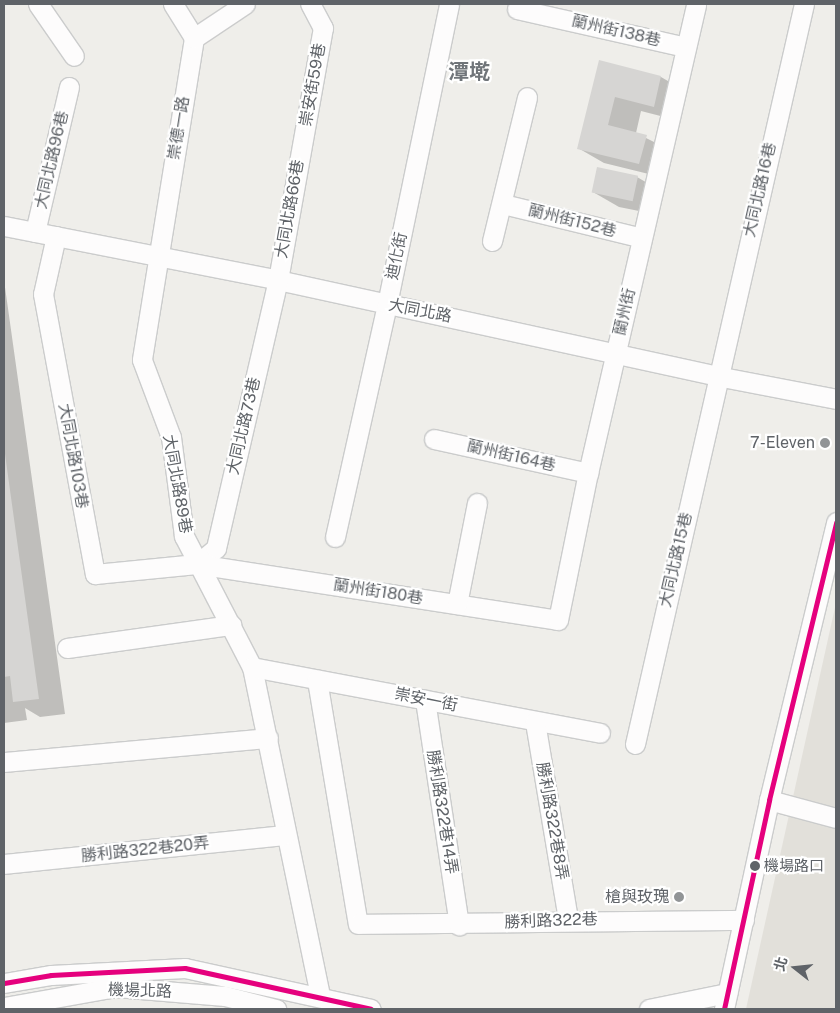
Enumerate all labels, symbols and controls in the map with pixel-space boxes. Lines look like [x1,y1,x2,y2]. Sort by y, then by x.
street label: 蘭州街138巷 [570,11,662,51]
street label: 崇安街59巷 [296,42,330,128]
district label: 潭墘 [448,59,490,85]
street label: 崇德一路 [165,95,193,161]
street label: 大同北路96巷 [31,109,73,211]
street label: 大同北路16巷 [740,141,780,239]
street label: 大同北路66巷 [272,158,308,260]
street label: 蘭州街152巷 [526,201,618,241]
street label: 迪化街 [383,231,411,281]
street label: 蘭州街 [610,286,640,338]
street label: 大同北路 [387,295,453,327]
street label: 大同北路73巷 [223,375,265,477]
street label: 大同北路103巷 [54,402,92,510]
street label: 大同北路89巷 [159,433,195,535]
place label: 7-Eleven [750,433,815,453]
street label: 蘭州街164巷 [465,436,557,476]
marker: 7-Eleven [819,437,831,449]
street label: 大同北路15巷 [656,511,696,609]
street label: 蘭州街180巷 [332,575,424,609]
street label: 崇安一街 [393,684,459,716]
street label: 勝利路322巷14弄 [423,748,461,876]
street label: 勝利路322巷8弄 [532,760,572,882]
street label: 勝利路322巷20弄 [80,834,210,866]
place label: 機場路口 [764,857,824,875]
marker: 機場路口 [750,861,760,871]
place label: 槍與玫瑰 [605,887,669,907]
marker: 槍與玫瑰 [673,891,685,903]
street label: 勝利路322巷 [504,910,598,932]
north arrow [770,943,820,993]
text: 北 [771,955,790,973]
street label: 機場北路 [108,980,172,1002]

